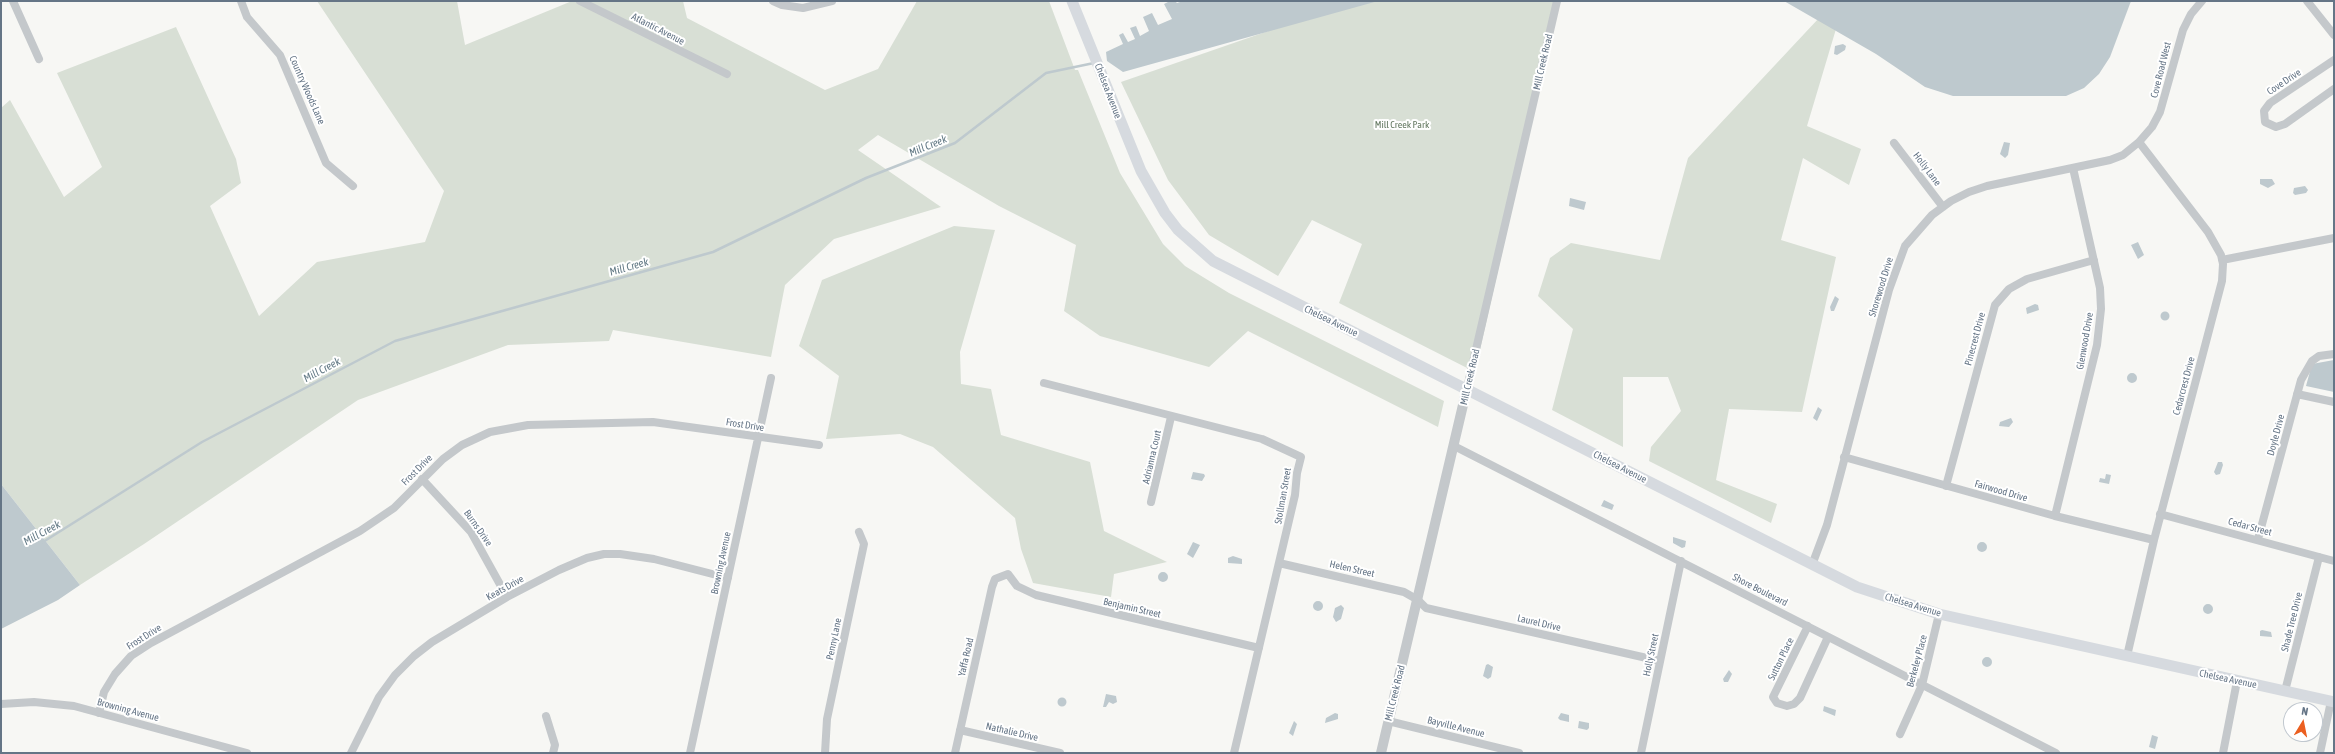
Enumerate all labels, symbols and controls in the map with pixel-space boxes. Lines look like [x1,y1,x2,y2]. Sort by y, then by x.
street label: Atlantic Avenue [629,11,687,47]
street label: Mill Creek Road [1531,33,1555,91]
street label: Cove Road West [2148,41,2174,99]
street label: Country Woods Lane [286,54,328,126]
street label: Chelsea Avenue [1092,62,1124,120]
street label: Cove Drive [2265,66,2303,98]
park label: Mill Creek Park [1375,119,1429,131]
water label: Mill Creek [907,132,949,160]
street label: Holly Lane [1910,150,1944,188]
water label: Mill Creek [608,255,650,279]
street label: Shorewood Drive [1866,256,1896,318]
street label: Chelsea Avenue [1302,303,1360,339]
street label: Pinecrest Drive [1962,311,1988,367]
street label: Glenwood Drive [2074,311,2096,371]
street label: Mill Creek Road [1458,348,1482,406]
water label: Mill Creek [301,355,343,385]
street label: Cedarcrest Drive [2170,356,2198,416]
street label: Doyle Drive [2265,413,2287,457]
street label: Frost Drive [725,416,765,434]
street label: Adrianna Court [1140,429,1164,485]
street label: Chelsea Avenue [1591,448,1649,486]
street label: Frost Drive [399,452,435,488]
street label: Stollman Street [1272,467,1294,525]
street label: Fairwood Drive [1973,478,2029,504]
street label: Burns Drive [461,507,495,549]
street label: Cedar Street [2227,515,2273,539]
water label: Mill Creek [21,518,63,548]
street label: Browning Avenue [709,531,733,595]
street label: Helen Street [1328,558,1376,580]
street label: Shore Boulevard [1730,571,1790,609]
street label: Keats Drive [484,573,526,603]
street label: Chelsea Avenue [1883,591,1943,619]
street label: Shade Tree Drive [2279,591,2305,653]
street label: Benjamin Street [1102,596,1162,620]
street label: Laurel Drive [1516,612,1562,634]
street label: Penny Lane [824,617,844,661]
street label: Frost Drive [124,622,164,652]
street label: Holly Street [1641,633,1661,677]
street label: Berkeley Place [1904,633,1930,689]
street label: Sutton Place [1766,636,1796,682]
street label: Yaffa Road [956,637,976,677]
street label: Mill Creek Road [1382,664,1408,722]
street label: Chelsea Avenue [2198,667,2258,691]
street label: Browning Avenue [96,696,160,724]
north arrow [2283,702,2323,742]
text: N [2301,705,2309,718]
street label: Bayville Avenue [1426,714,1486,740]
street label: Nathalie Drive [985,720,1039,744]

